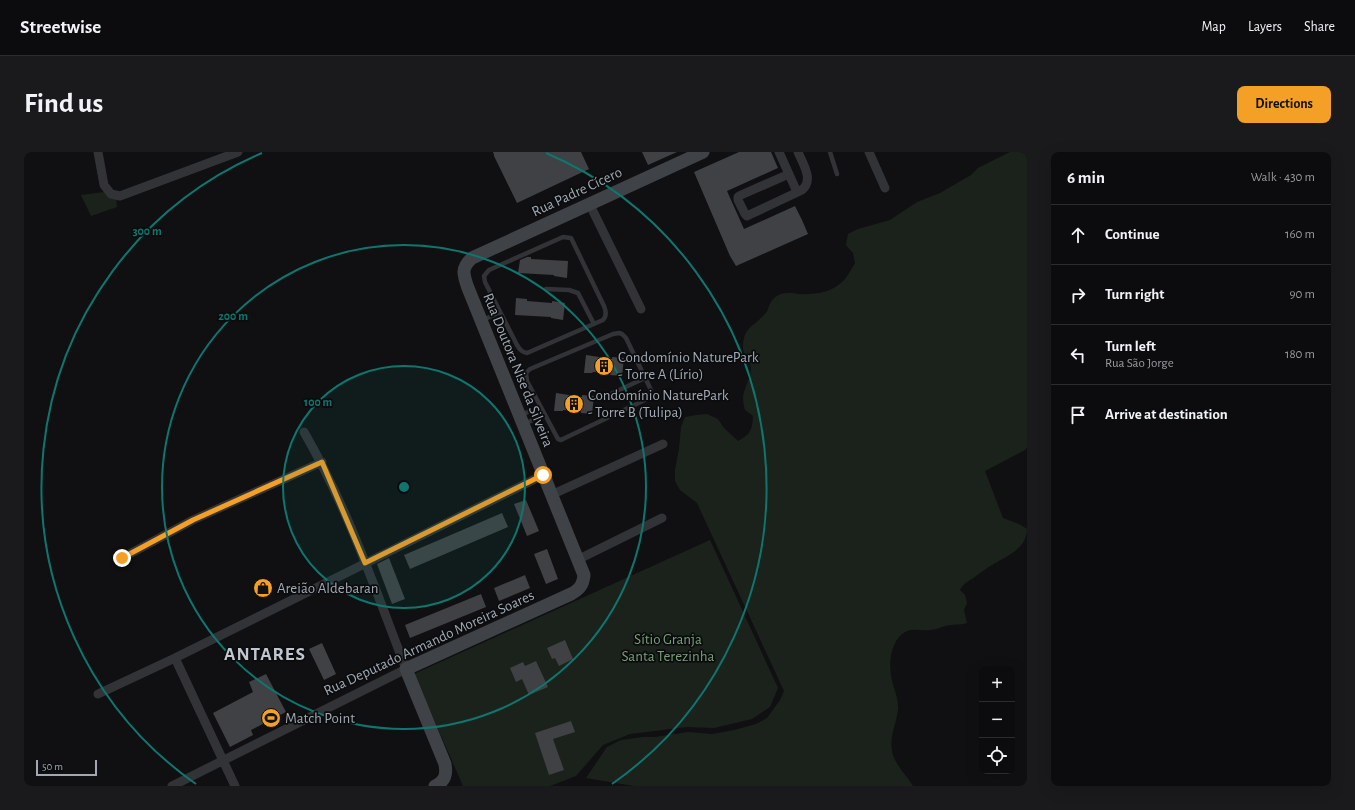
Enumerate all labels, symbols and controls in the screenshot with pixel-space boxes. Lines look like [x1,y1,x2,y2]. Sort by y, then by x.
text: Streetwise [20,18,101,37]
text: Map [1201,20,1226,34]
text: Layers [1248,20,1282,34]
text: Share [1304,20,1335,34]
button: Directions [1237,86,1331,123]
text: Find us [24,90,103,118]
street label: Rua Padre Cícero [530,165,624,219]
text: 6 min [1067,169,1105,186]
text: Walk · 430 m [1251,171,1315,184]
icon: ahead [1067,224,1089,246]
text: 300 m [132,225,162,237]
text: Continue [1105,227,1160,242]
text: 160 m [1285,228,1315,241]
icon: right [1067,284,1089,306]
text: Turn right [1105,287,1164,302]
text: 90 m [1289,288,1315,301]
street label: Rua Doutora Nise da Silveira [480,291,556,449]
text: 200 m [218,310,248,322]
text: Turn left [1105,339,1156,354]
icon: left [1067,344,1089,366]
text: 180 m [1285,348,1315,361]
place label: Condomínio NaturePark - Torre A (Lírio) [618,350,759,382]
building icon: Condomínio NaturePark - Torre A (Lírio) [593,355,615,377]
text: Rua São Jorge [1105,357,1174,370]
place label: Condomínio NaturePark - Torre B (Tulipa) [588,388,729,420]
building icon: Condomínio NaturePark - Torre B (Tulipa) [563,393,585,415]
text: 100 m [304,396,332,408]
icon: arrive [1067,404,1089,426]
text: Arrive at destination [1105,407,1228,422]
route start [534,466,552,484]
centre of rings [397,480,411,494]
route end [113,549,131,567]
shop icon: Areião Aldebaran [252,577,274,599]
place label: Areião Aldebaran [277,581,378,596]
street label: Rua Deputado Armando Moreira Soares [321,588,537,698]
park label: Sítio Granja Santa Terezinha [622,632,714,664]
district label: ANTARES [224,645,306,664]
map controls [979,666,1015,774]
button: + [979,666,1015,702]
button: − [979,702,1015,738]
sports icon: Match Point [260,707,282,729]
place label: Match Point [285,711,355,726]
button: locate [979,738,1015,774]
scale bar [36,758,97,777]
text: 50 m [42,761,63,772]

